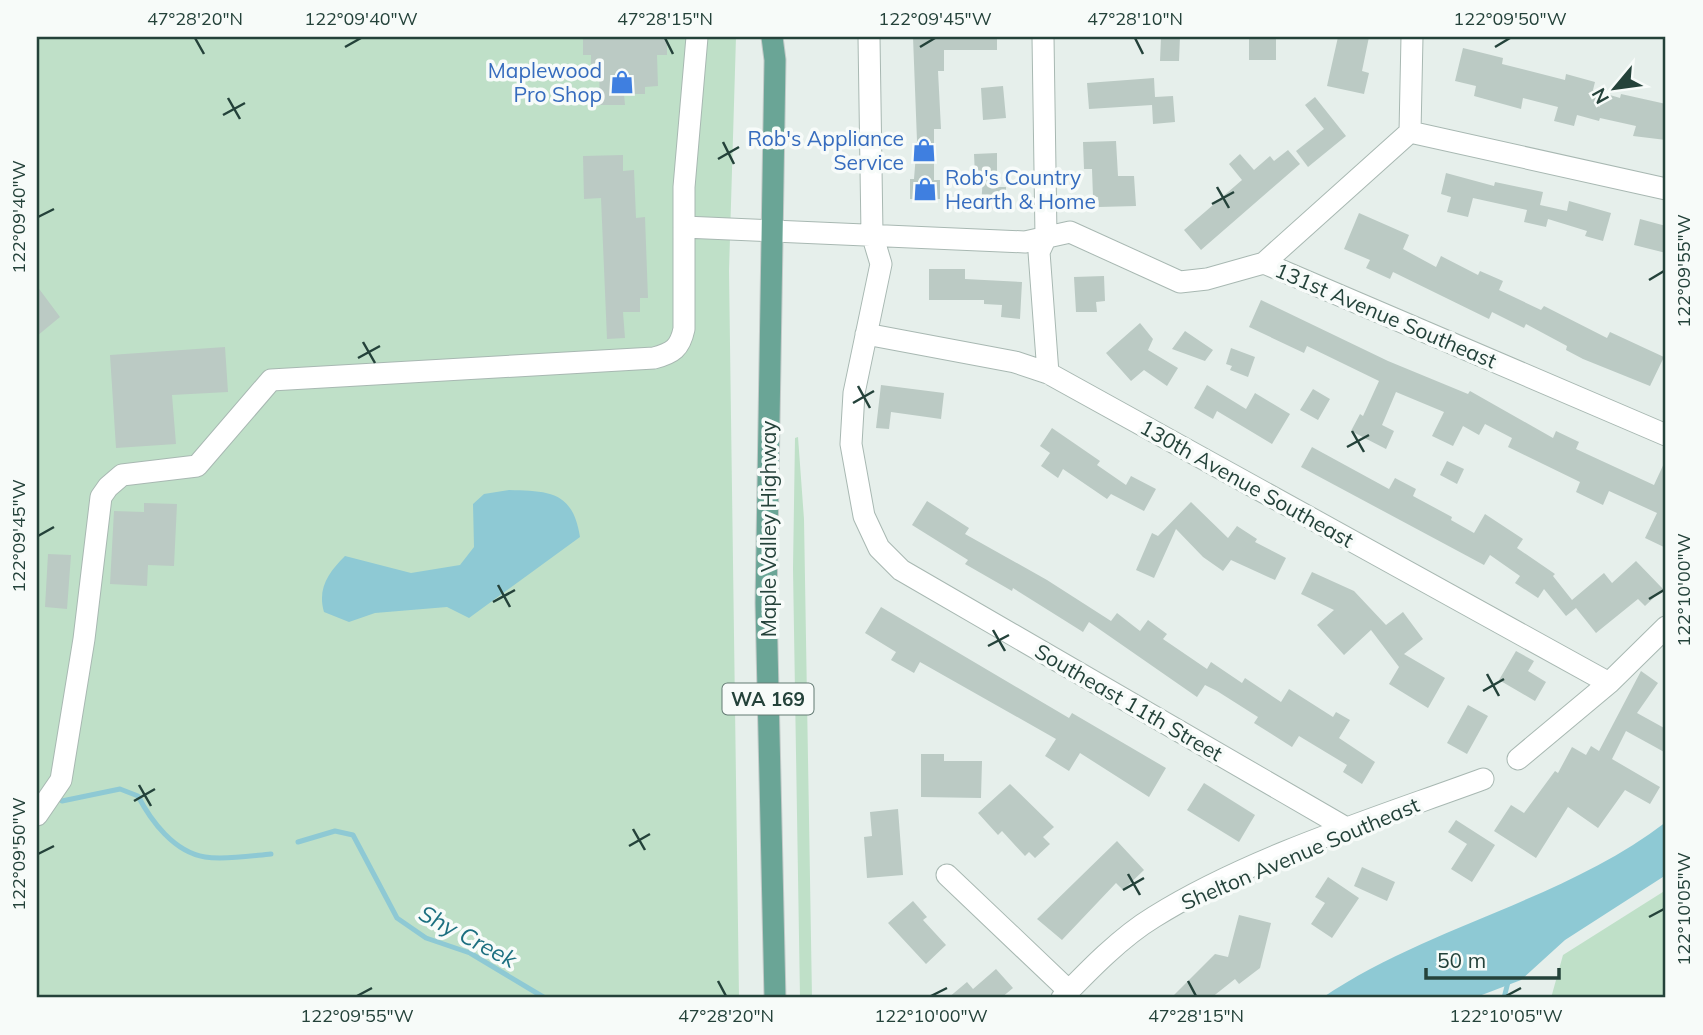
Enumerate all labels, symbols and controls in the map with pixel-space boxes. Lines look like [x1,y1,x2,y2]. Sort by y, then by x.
text: 47°28'20"N [147,7,243,30]
text: 122°09'40"W [304,7,418,30]
text: 47°28'15"N [617,7,713,30]
text: 122°09'45"W [878,7,992,30]
text: 47°28'10"N [1087,7,1183,30]
text: 122°09'50"W [1453,7,1567,30]
north arrow [1580,52,1650,122]
place label: Maplewood Pro Shop [488,57,602,107]
shop icon: Maplewood Pro Shop [608,68,636,96]
text: N [1586,84,1614,108]
place label: Rob's Appliance Service [747,125,904,175]
shop icon: Rob's Appliance Service [910,136,938,164]
text: 122°09'40"W [7,160,30,274]
place label: Rob's Country Hearth & Home [945,164,1096,214]
shop icon: Rob's Country Hearth & Home [911,175,939,203]
text: 122°09'55"W [1672,214,1695,328]
street label: 131st Avenue Southeast [1271,257,1501,373]
street label: 130th Avenue Southeast [1136,413,1358,553]
street label: Maple Valley Highway [755,421,781,637]
text: 122°09'45"W [7,479,30,593]
text: 122°10'00"W [1672,533,1695,647]
street label: Southeast 11th Street [1031,638,1227,766]
road number: WA 169 [722,684,814,714]
street label: Shelton Avenue Southeast [1177,791,1423,915]
text: 122°09'50"W [7,797,30,911]
text: 122°10'05"W [1672,852,1695,966]
water label: Shy Creek [414,898,523,974]
scale bar [1426,937,1560,981]
text: 50 m [1437,947,1486,973]
text: 122°09'55"W [300,1004,414,1027]
text: 47°28'20"N [678,1004,774,1027]
text: 122°10'00"W [874,1004,988,1027]
text: 47°28'15"N [1148,1004,1244,1027]
text: 122°10'05"W [1449,1004,1563,1027]

